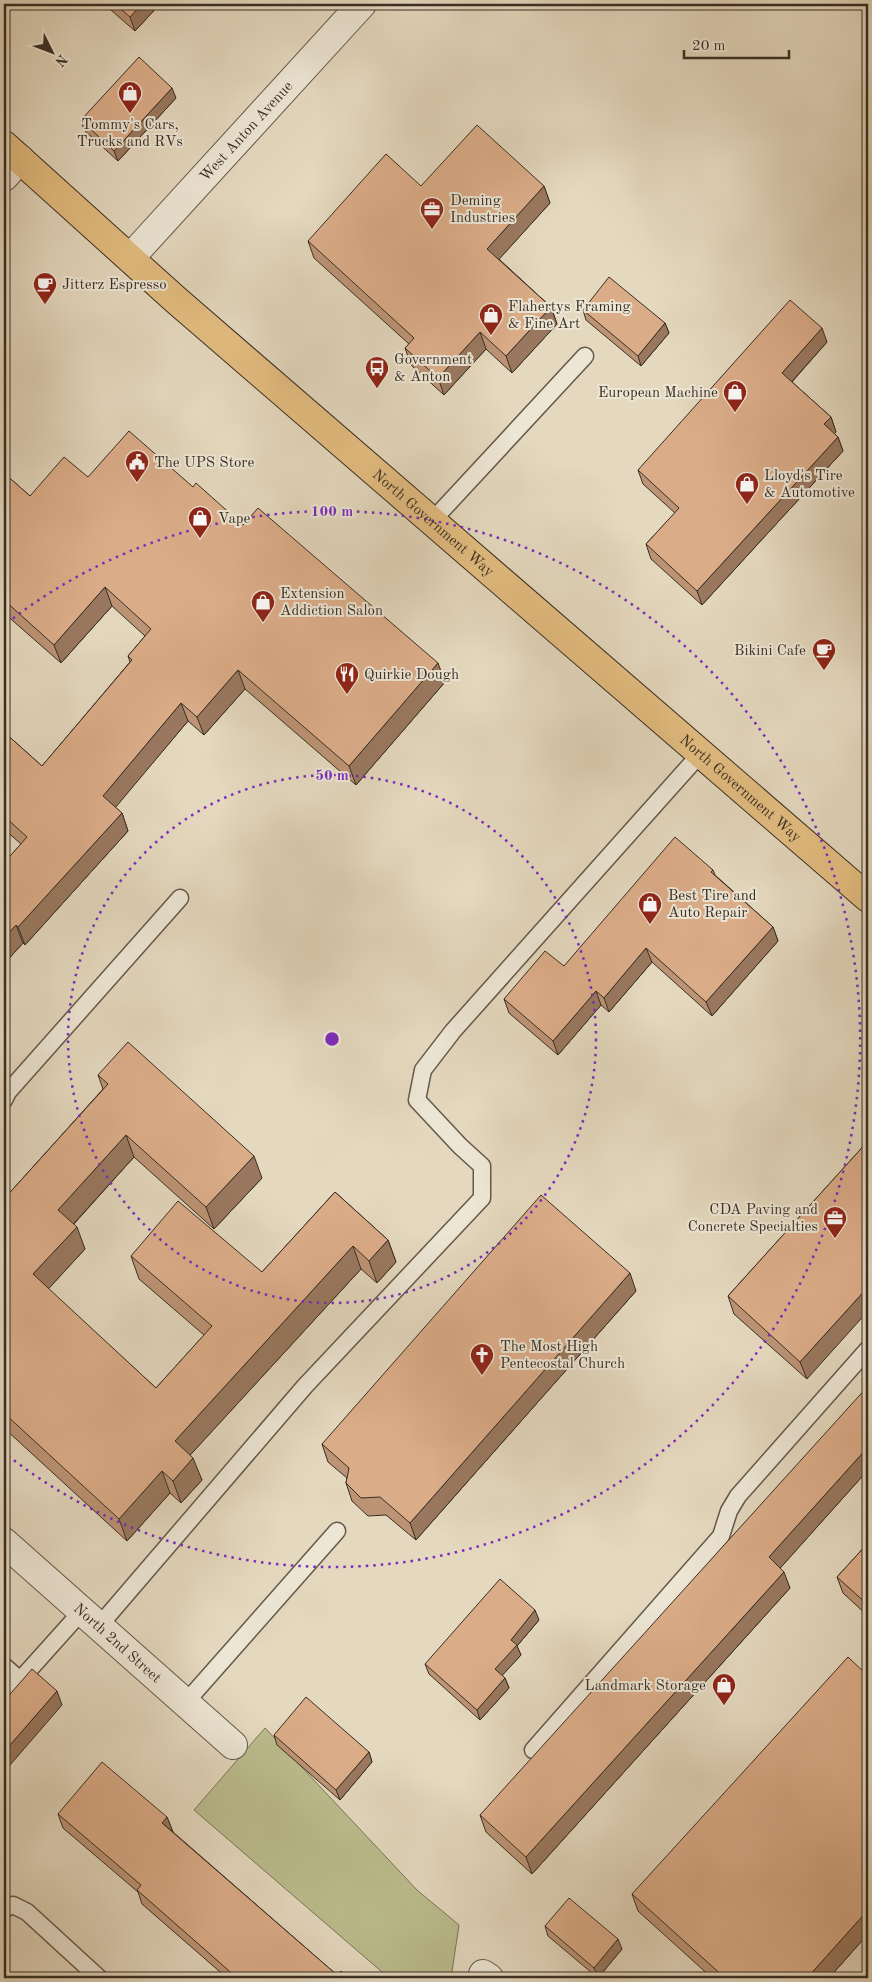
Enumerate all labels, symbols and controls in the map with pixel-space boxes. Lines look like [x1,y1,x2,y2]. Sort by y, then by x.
north arrow [28,28,78,78]
scale bar [684,28,790,60]
text: 20 m [692,39,726,54]
text: N [52,51,70,69]
street label: West Anton Avenue [198,79,296,185]
shop icon: Tommy's Cars, Trucks and RVs [117,80,143,114]
place label: Tommy's Cars, Trucks and RVs [77,118,183,150]
place label: Deming Industries [450,194,515,226]
office icon: Deming Industries [419,196,445,230]
cafe icon: Jitterz Espresso [32,271,58,305]
place label: Jitterz Espresso [62,278,167,293]
place label: Flahertys Framing & Fine Art [508,300,631,332]
shop icon: Flahertys Framing & Fine Art [478,302,504,336]
place label: Government & Anton [394,353,472,385]
bus stop icon: Government & Anton [364,355,390,389]
shop icon: European Machine [722,379,748,413]
place label: European Machine [598,386,718,401]
public building icon: The UPS Store [124,449,150,483]
place label: The UPS Store [154,456,255,471]
street label: North Government Way [369,467,496,580]
place label: Lloyd's Tire & Automotive [764,469,855,501]
shop icon: Lloyd's Tire & Automotive [734,471,760,505]
shop icon: Vape [187,505,213,539]
text: 100 m [311,505,353,520]
place label: Vape [218,512,251,527]
place label: Extension Addiction Salon [280,587,383,619]
shop icon: Extension Addiction Salon [250,589,276,623]
cafe icon: Bikini Cafe [811,637,837,671]
place label: Bikini Cafe [734,644,806,659]
restaurant icon: Quirkie Dough [334,661,360,695]
place label: Quirkie Dough [364,668,459,683]
street label: North Government Way [676,733,803,846]
text: 50 m [315,769,349,784]
place label: Best Tire and Auto Repair [668,889,757,921]
shop icon: Best Tire and Auto Repair [637,891,663,925]
centre of rings [323,1030,341,1048]
place label: CDA Paving and Concrete Specialties [688,1203,818,1235]
office icon: CDA Paving and Concrete Specialties [822,1205,848,1239]
place label: The Most High Pentecostal Church [500,1340,625,1372]
church icon: The Most High Pentecostal Church [469,1342,495,1376]
street label: North 2nd Street [70,1601,163,1687]
shop icon: Landmark Storage [711,1672,737,1706]
place label: Landmark Storage [585,1679,706,1694]

